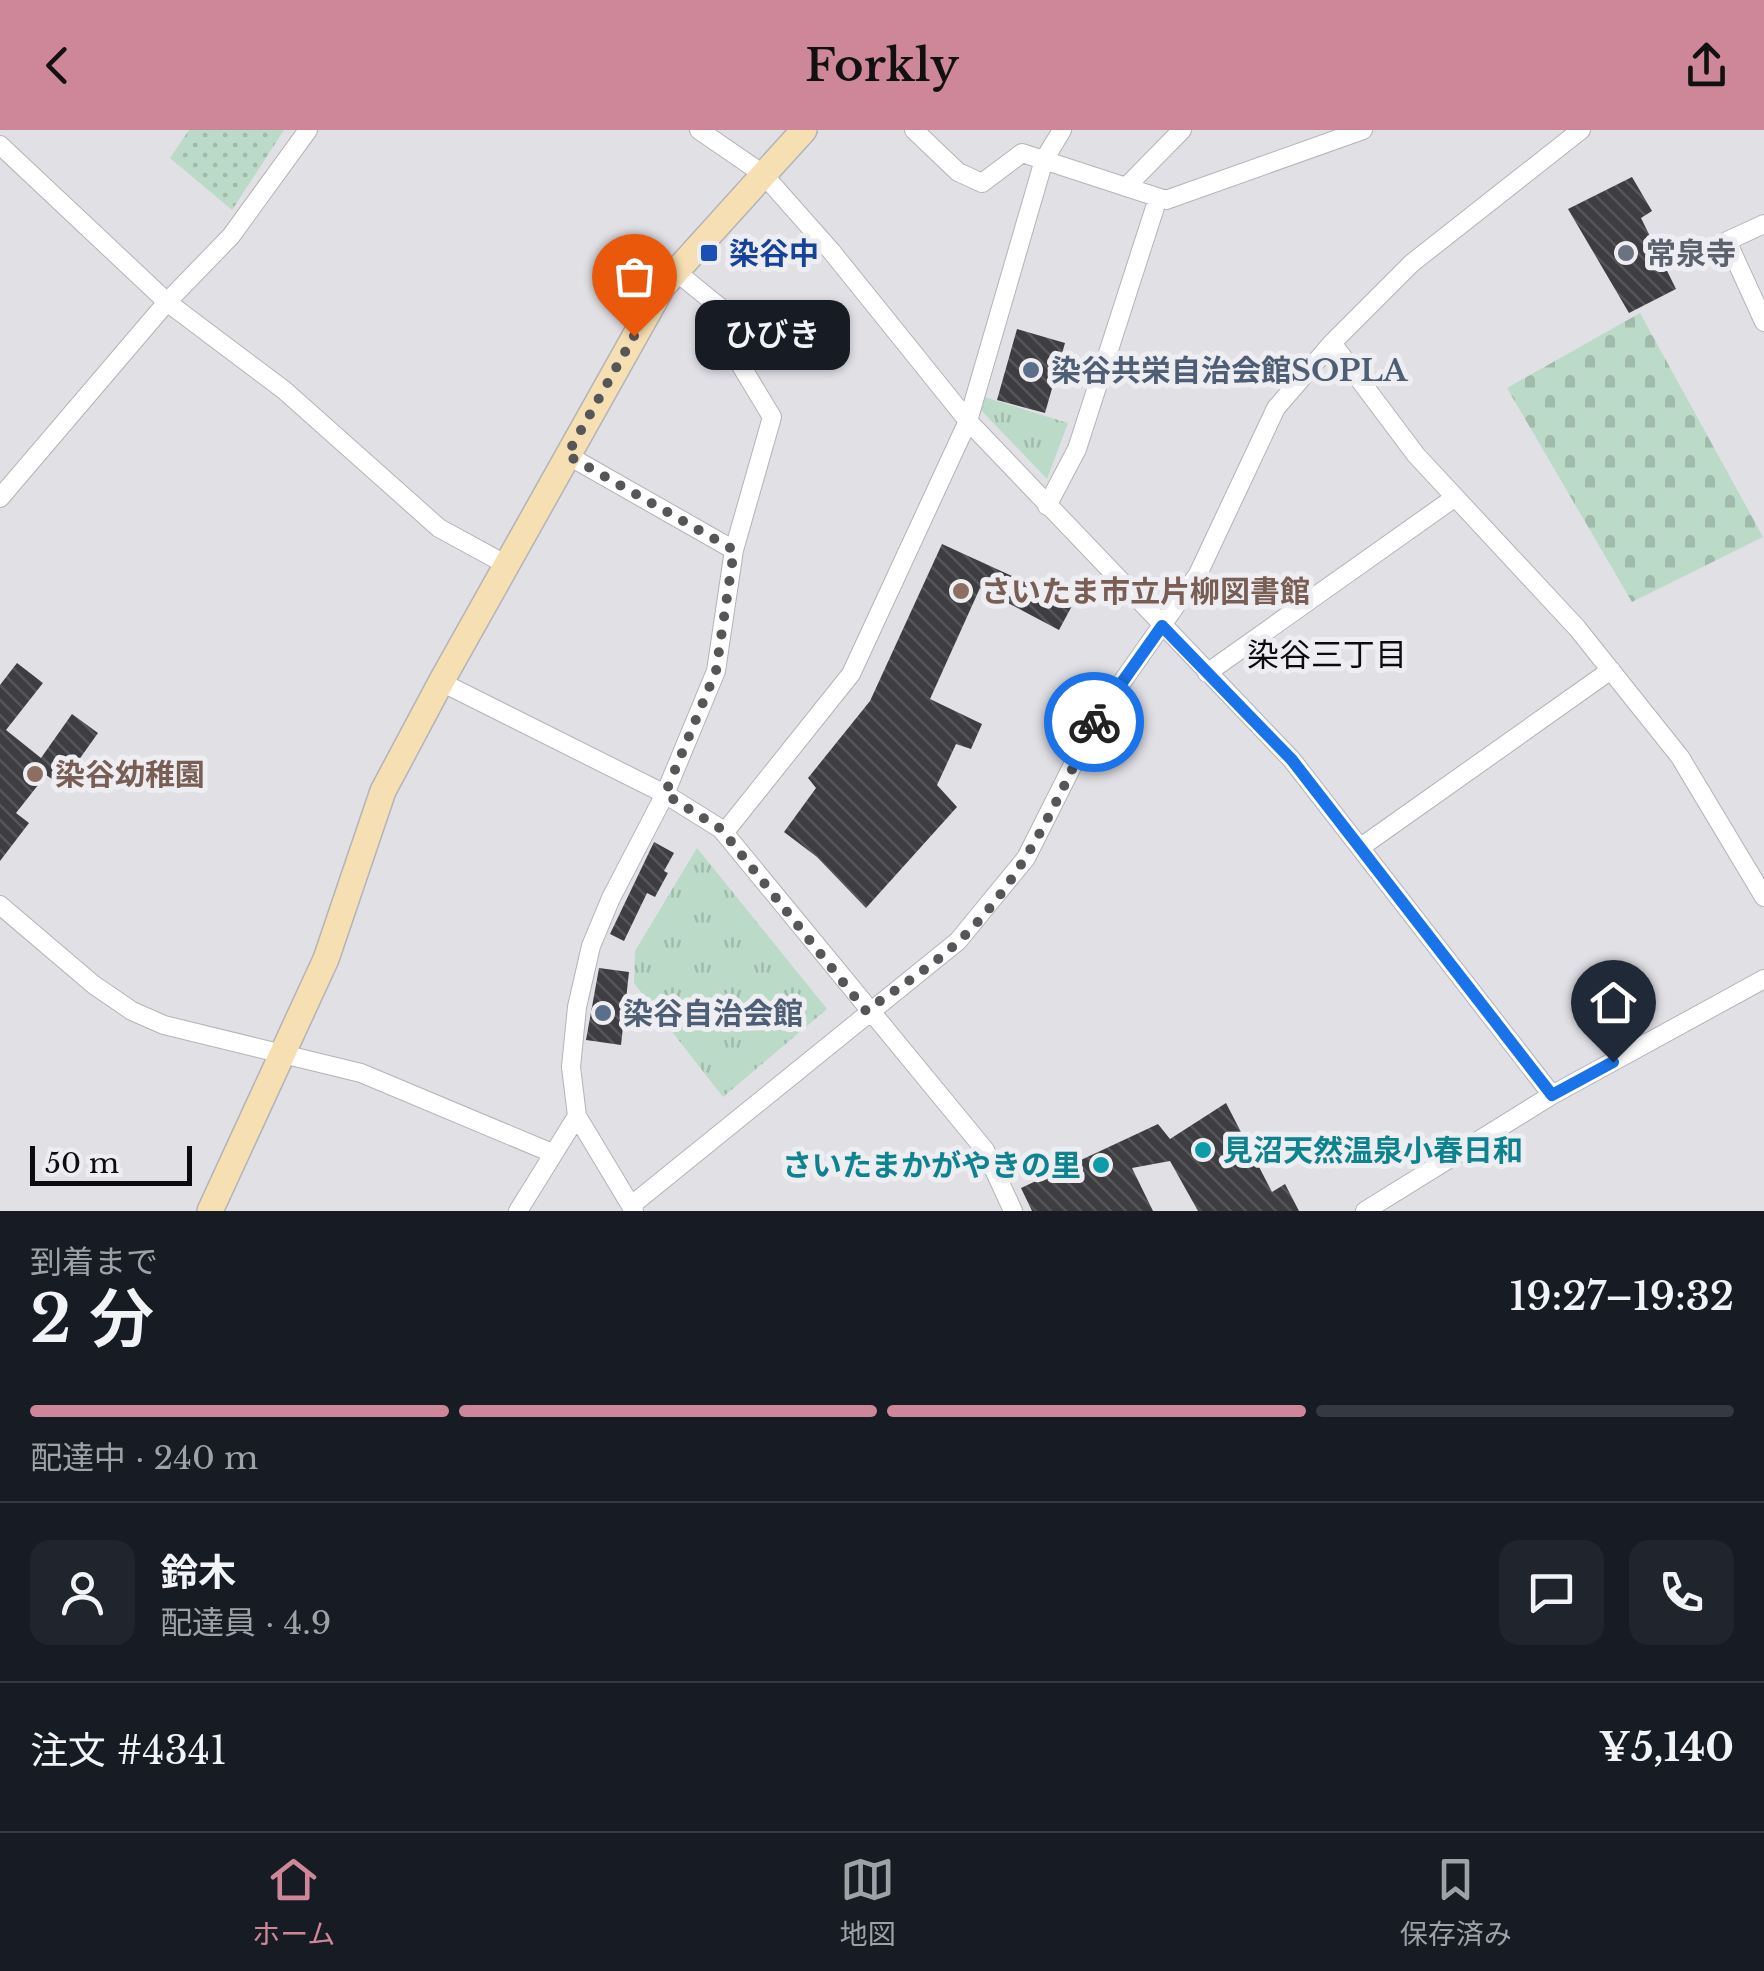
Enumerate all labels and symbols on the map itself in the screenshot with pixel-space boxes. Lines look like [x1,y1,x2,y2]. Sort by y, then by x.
pin [592,234,677,337]
place label: 染谷中 [729,235,819,272]
place label: 常泉寺 [1646,235,1736,272]
marker: 染谷中 [698,242,720,264]
marker: 常泉寺 [1615,242,1637,264]
callout: ひびき [694,301,849,371]
place label: 染谷共栄自治会館SOPLA [1051,352,1409,389]
marker: 染谷共栄自治会館SOPLA [1020,359,1042,381]
place label: さいたま市立片柳図書館 [981,573,1310,610]
marker: さいたま市立片柳図書館 [950,580,972,602]
district label: 染谷三丁目 [1247,635,1407,675]
courier [1044,672,1144,772]
place label: 染谷幼稚園 [55,756,205,793]
marker: 染谷幼稚園 [24,763,46,785]
pin [1571,960,1656,1063]
place label: 染谷自治会館 [623,995,803,1032]
marker: 染谷自治会館 [592,1002,614,1024]
place label: 見沼天然温泉小春日和 [1223,1132,1523,1169]
marker: 見沼天然温泉小春日和 [1192,1139,1214,1161]
scale bar [30,1141,192,1186]
place label: さいたまかがやきの里 [782,1147,1081,1184]
marker: さいたまかがやきの里 [1090,1154,1112,1176]

